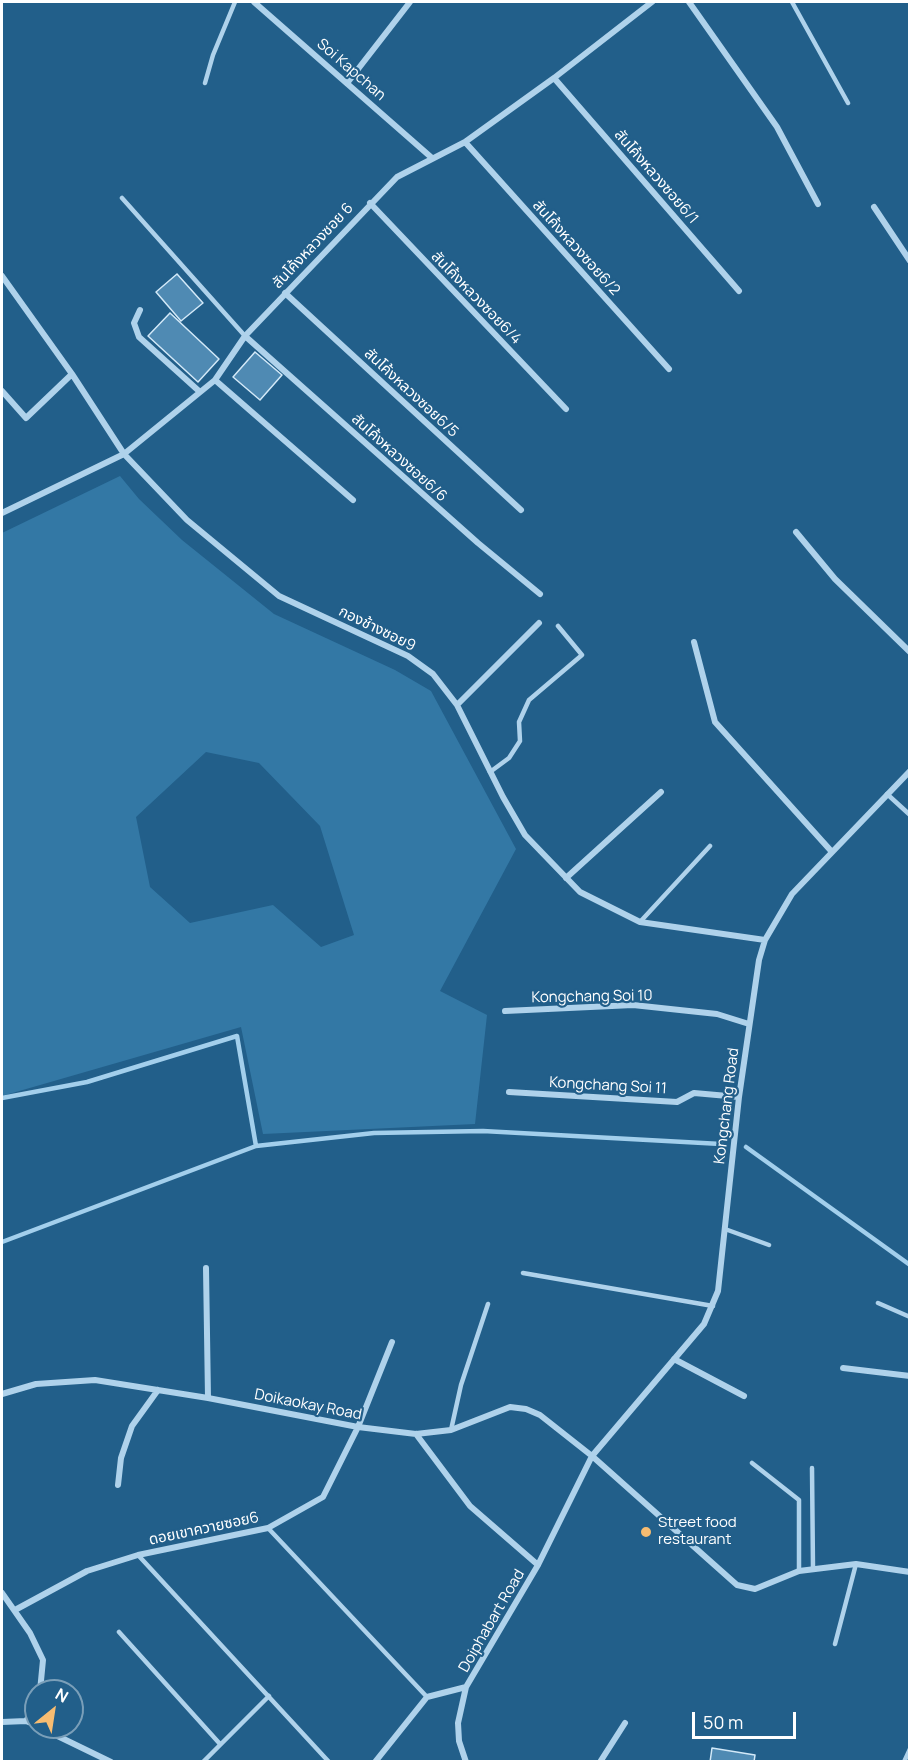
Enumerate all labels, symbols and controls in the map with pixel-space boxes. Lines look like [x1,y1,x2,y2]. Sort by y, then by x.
street label: Soi Kapchan [313,35,389,105]
street label: สันโค้งหลวงซอย6/1 [610,126,702,228]
street label: สันโค้งหลวงซอย6/2 [529,197,623,299]
street label: สันโค้งหลวงซอย 6 [269,199,357,293]
street label: สันโค้งหลวงซอย6/4 [427,248,525,348]
street label: สันโค้งหลวงซอย6/5 [360,345,462,441]
street label: สันโค้งหลวงซอย6/6 [347,410,451,506]
street label: กองช้างซอย9 [336,603,418,655]
street label: Kongchang Soi 10 [531,987,653,1007]
street label: Kongchang Road [711,1047,743,1165]
street label: Kongchang Soi 11 [549,1074,667,1098]
street label: Doikaokay Road [253,1386,363,1424]
street label: ดอยเขาควายซอย6 [147,1509,261,1549]
place label: Street food restaurant [658,1514,737,1549]
marker: Street food restaurant [639,1525,653,1539]
street label: Doiphabart Road [455,1566,529,1676]
north arrow [24,1679,84,1739]
text: N [52,1683,72,1708]
scale bar [695,1700,798,1738]
text: 50 m [703,1710,743,1734]

